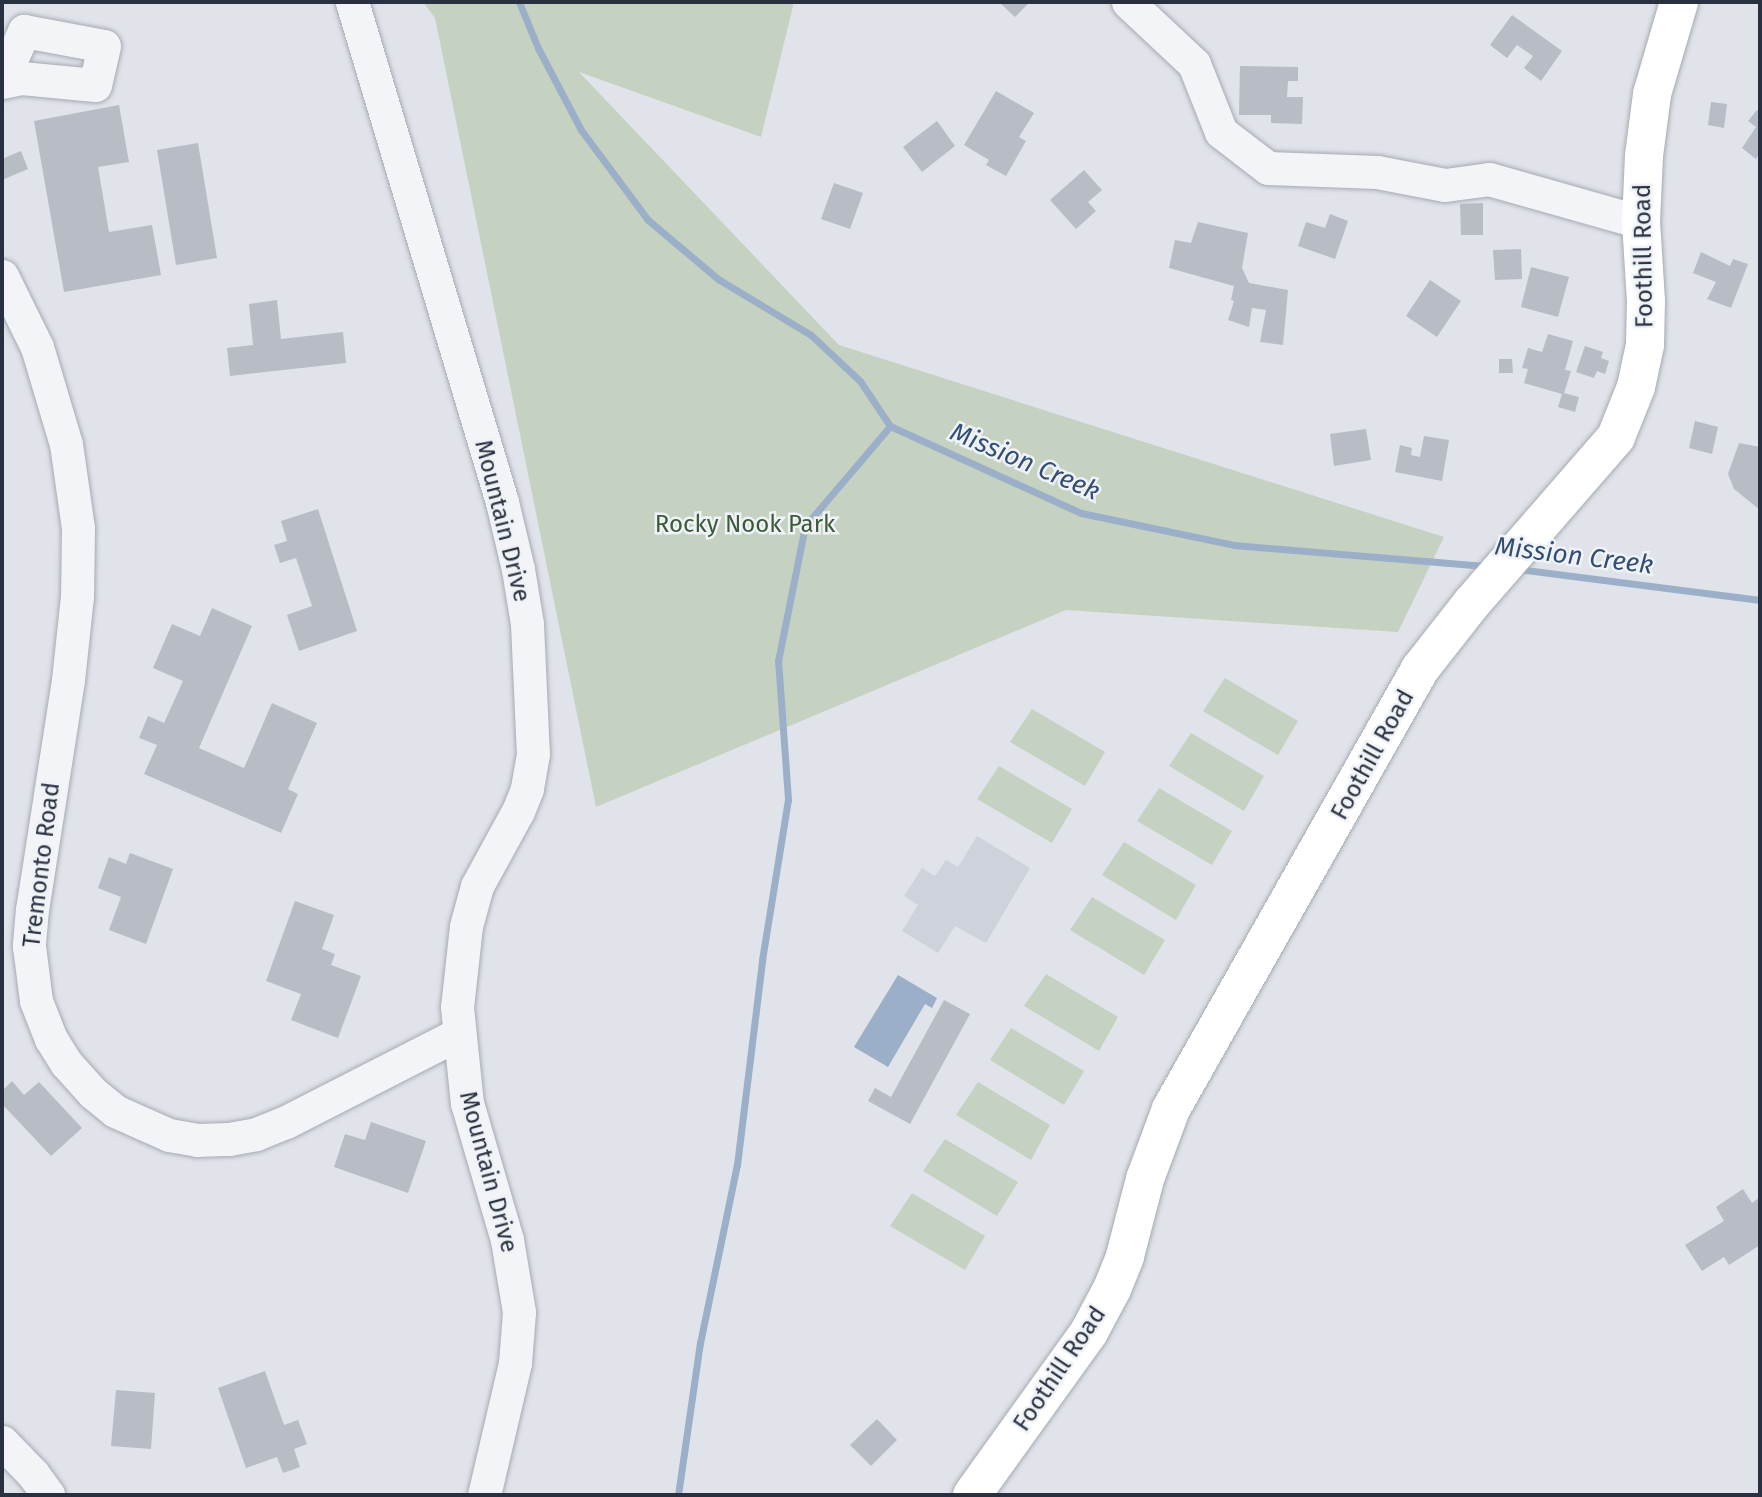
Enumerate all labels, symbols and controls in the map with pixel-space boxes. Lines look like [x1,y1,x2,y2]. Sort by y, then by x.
street label: Foothill Road [1628,184,1660,328]
water label: Mission Creek [946,417,1104,507]
street label: Mountain Drive [468,437,536,605]
park label: Rocky Nook Park [655,511,835,539]
water label: Mission Creek [1493,531,1655,581]
street label: Foothill Road [1325,685,1421,825]
street label: Tremonto Road [18,781,66,949]
street label: Mountain Drive [453,1088,523,1256]
street label: Foothill Road [1008,1301,1112,1437]

